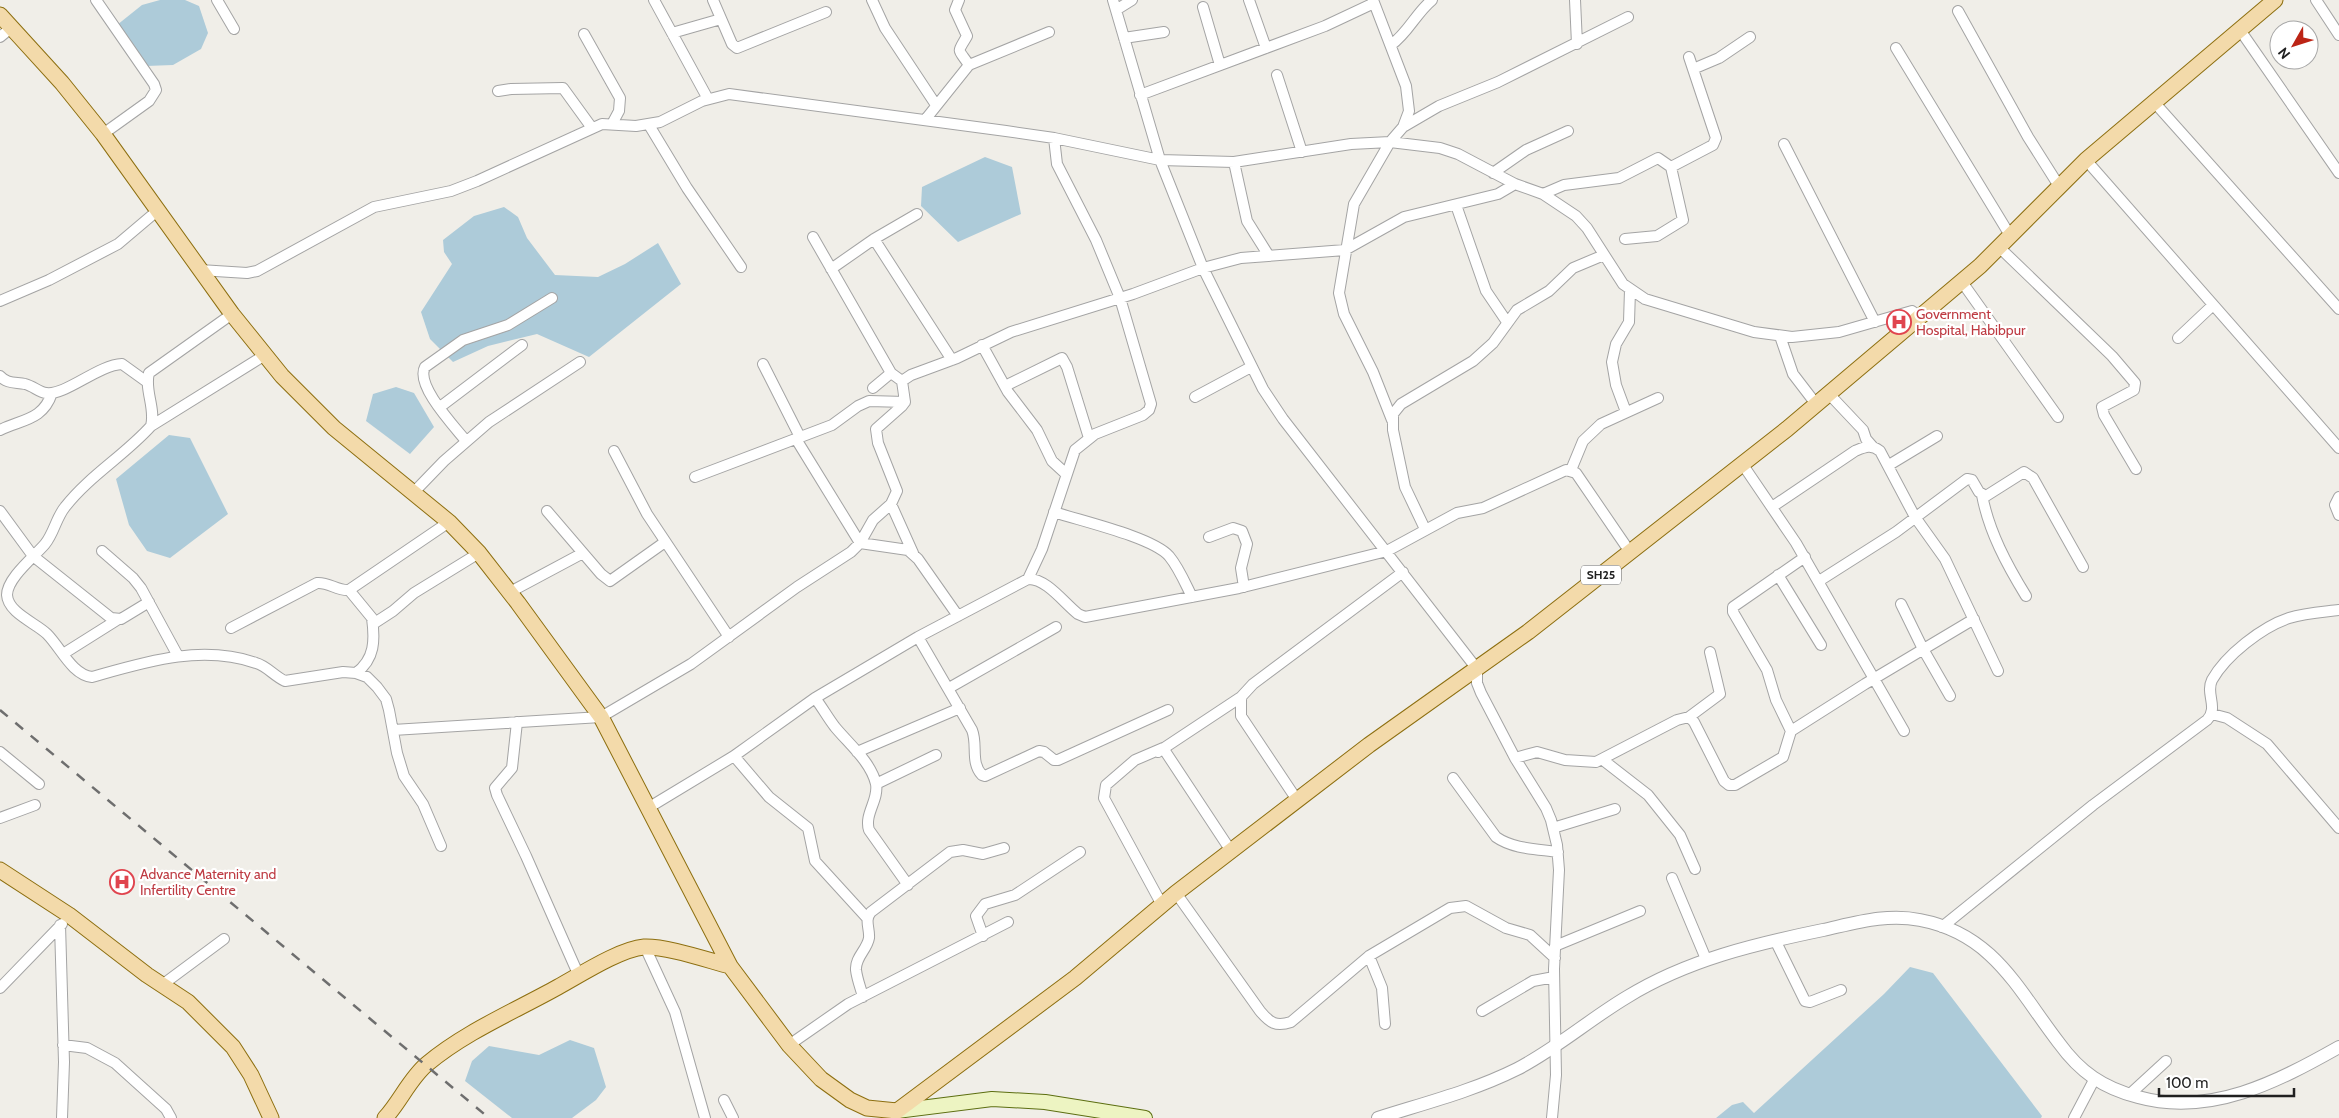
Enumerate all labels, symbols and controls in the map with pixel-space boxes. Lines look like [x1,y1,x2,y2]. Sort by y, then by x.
north arrow [2269,20,2319,70]
text: N [2274,44,2294,63]
place label: Government Hospital, Habibpur [1916,305,2026,339]
hospital icon: Government Hospital, Habibpur [1886,309,1912,335]
road number: SH25 [1581,566,1621,584]
place label: Advance Maternity and Infertility Centre [140,865,276,899]
hospital icon: Advance Maternity and Infertility Centre [109,869,135,895]
scale bar [2159,1066,2294,1098]
text: 100 m [2166,1074,2208,1092]

